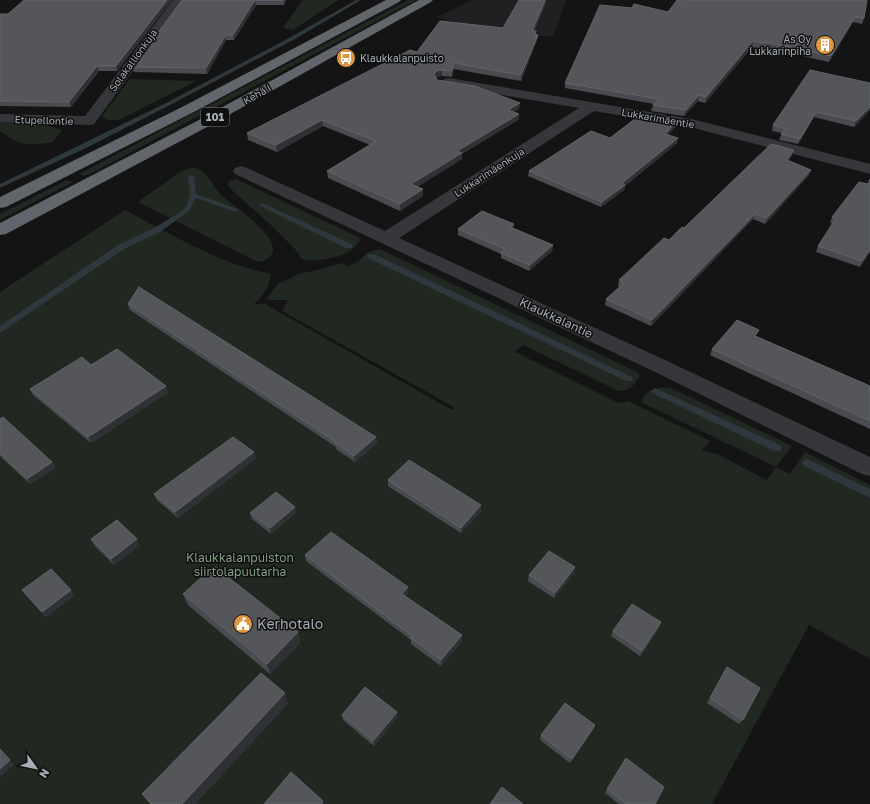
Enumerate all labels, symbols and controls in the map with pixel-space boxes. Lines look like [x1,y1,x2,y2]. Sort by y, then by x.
street label: Solakallionkuja [106,27,160,93]
place label: As Oy Lukkarinpiha [749,33,811,57]
building icon: As Oy Lukkarinpiha [814,34,836,56]
bus stop icon: Klaukkalanpuisto [335,47,357,69]
place label: Klaukkalanpuisto [360,52,444,64]
street label: Kehä I [241,81,273,107]
street label: Lukkarimäentie [621,106,696,130]
road number: 101 [201,108,229,126]
street label: Etupellontie [14,113,74,127]
street label: Lukkarimäenkuja [452,145,526,199]
street label: Klaukkalantie [517,294,595,341]
park label: Klaukkalanpuiston siirtolapuutarha [186,550,294,579]
public building icon: Kerhotalo [232,613,254,635]
place label: Kerhotalo [257,615,323,632]
north arrow [16,748,56,788]
text: N [37,767,53,781]

